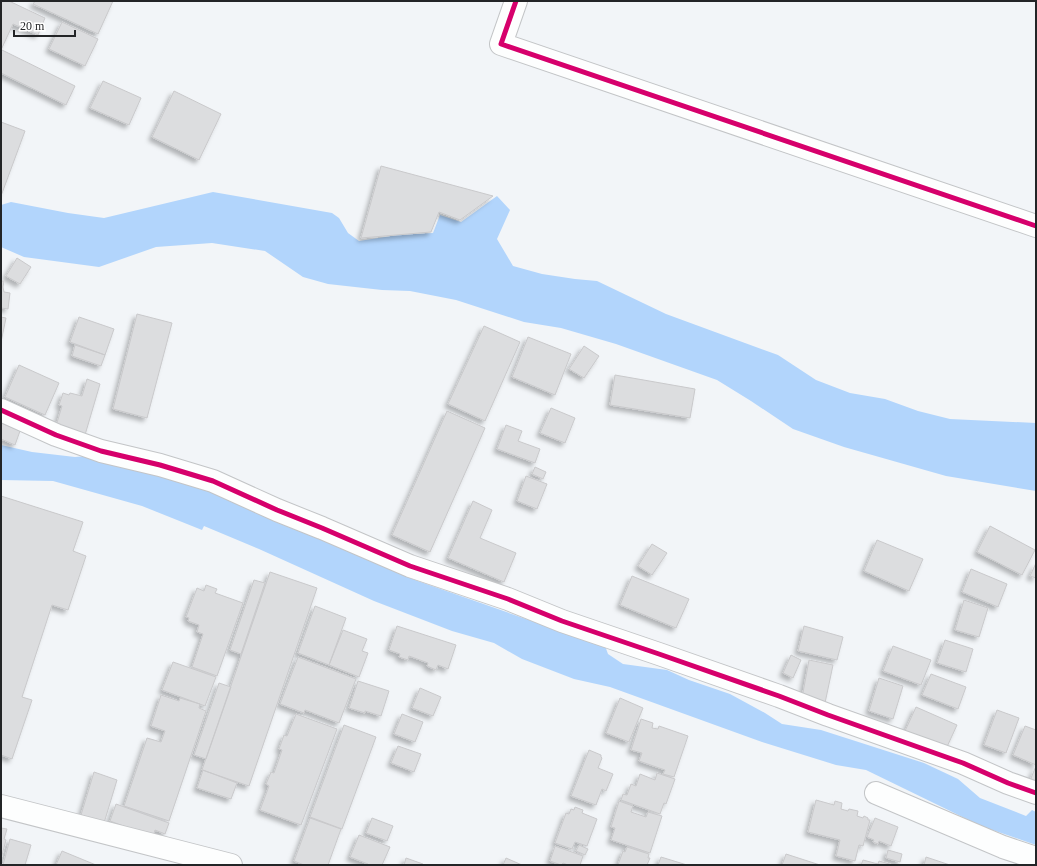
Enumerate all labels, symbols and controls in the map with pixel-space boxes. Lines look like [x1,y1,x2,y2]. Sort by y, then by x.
scale bar [14,12,75,38]
text: 20 m [20,19,45,33]

